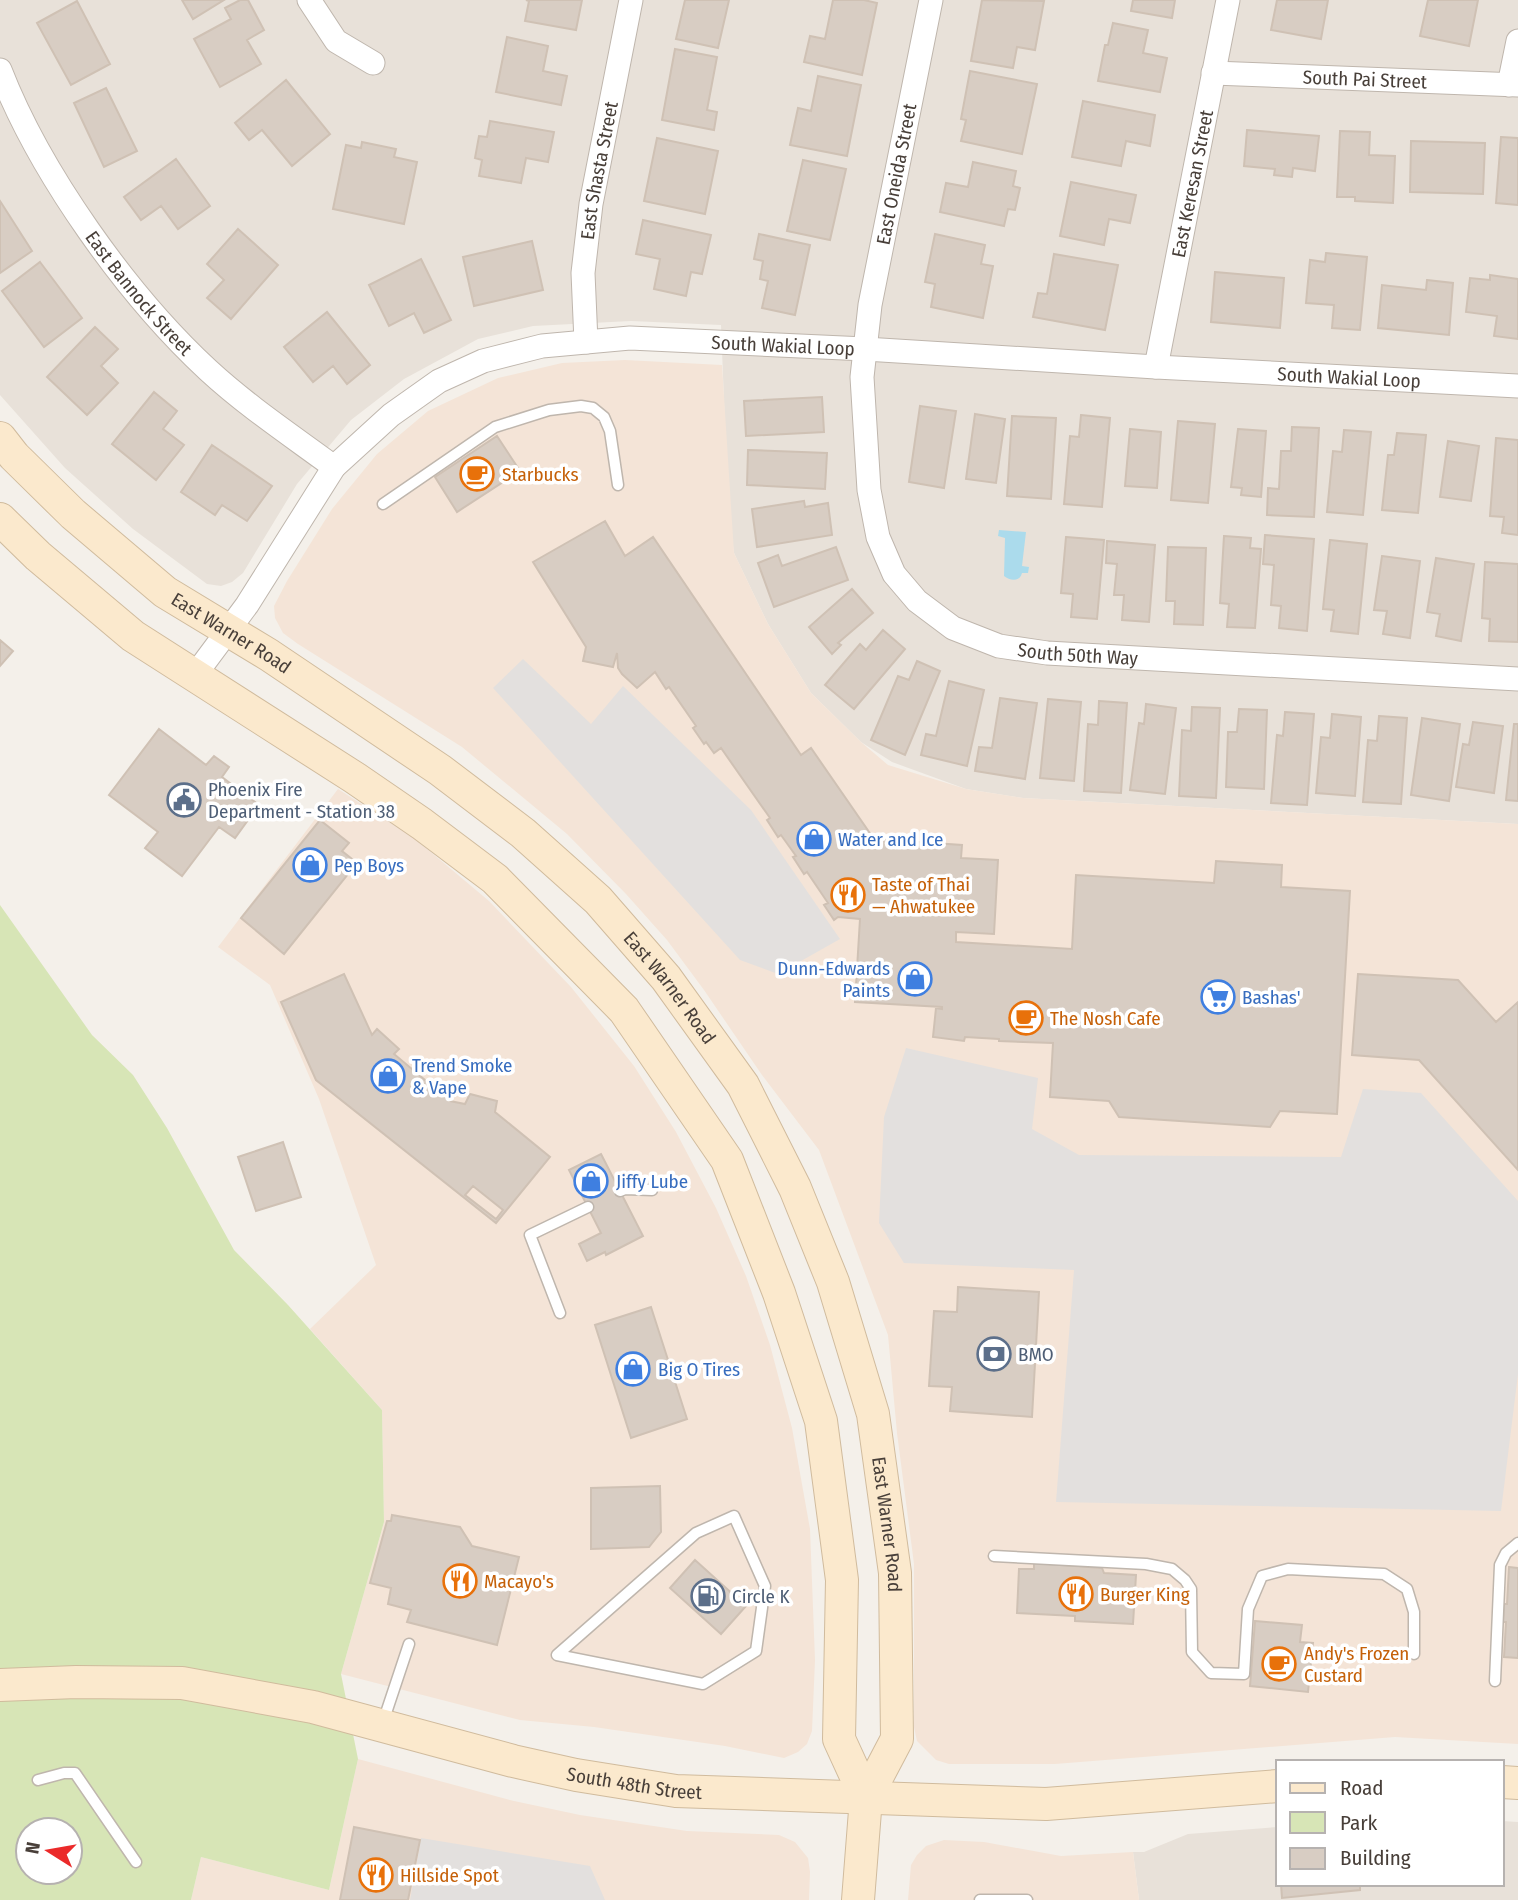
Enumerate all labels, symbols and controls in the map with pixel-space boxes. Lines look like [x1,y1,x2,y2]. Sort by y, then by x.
street label: South Pai Street [1302,66,1428,93]
street label: East Shasta Street [576,99,623,241]
street label: East Oneida Street [872,101,922,247]
street label: East Keresan Street [1167,107,1218,259]
street label: East Bannock Street [81,227,197,361]
street label: South Wakial Loop [711,331,855,360]
street label: South Wakial Loop [1277,362,1421,393]
cafe icon: Starbucks [458,455,496,493]
place label: Starbucks [502,463,579,486]
street label: East Warner Road [167,588,295,679]
street label: South 50th Way [1016,638,1139,670]
place label: Phoenix Fire Department - Station 38 [208,778,395,823]
public building icon: Phoenix Fire Department - Station 38 [165,781,203,819]
shop icon: Water and Ice [795,820,833,858]
place label: Water and Ice [838,828,944,851]
shop icon: Pep Boys [291,846,329,884]
place label: Pep Boys [334,854,404,877]
place label: Taste of Thai — Ahwatukee [872,873,975,918]
restaurant icon: Taste of Thai — Ahwatukee [829,876,867,914]
street label: East Warner Road [619,927,721,1048]
place label: Dunn-Edwards Paints [777,957,890,1002]
shop icon: Dunn-Edwards Paints [896,960,934,998]
supermarket icon: Bashas' [1199,978,1237,1016]
place label: Bashas' [1242,986,1301,1009]
cafe icon: The Nosh Cafe [1007,999,1045,1037]
place label: The Nosh Cafe [1050,1007,1161,1030]
place label: Trend Smoke & Vape [412,1054,512,1099]
shop icon: Trend Smoke & Vape [369,1057,407,1095]
shop icon: Jiffy Lube [572,1162,610,1200]
place label: Jiffy Lube [616,1170,688,1193]
bank icon: BMO [975,1335,1013,1373]
place label: BMO [1018,1343,1054,1366]
shop icon: Big O Tires [614,1350,652,1388]
place label: Big O Tires [658,1358,740,1381]
street label: East Warner Road [867,1455,906,1592]
restaurant icon: Macayo's [441,1562,479,1600]
place label: Macayo's [484,1570,554,1593]
restaurant icon: Burger King [1057,1575,1095,1613]
fuel station icon: Circle K [689,1577,727,1615]
place label: Burger King [1100,1583,1190,1606]
place label: Circle K [732,1585,790,1608]
place label: Andy's Frozen Custard [1304,1642,1409,1687]
cafe icon: Andy's Frozen Custard [1260,1645,1298,1683]
legend [1276,1760,1504,1886]
street label: South 48th Street [565,1762,703,1804]
text: Road [1340,1775,1384,1801]
text: Park [1340,1810,1378,1836]
north arrow [14,1816,84,1886]
text: N [20,1840,45,1856]
text: Building [1340,1845,1411,1871]
restaurant icon: Hillside Spot [357,1856,395,1894]
place label: Hillside Spot [400,1864,500,1887]

